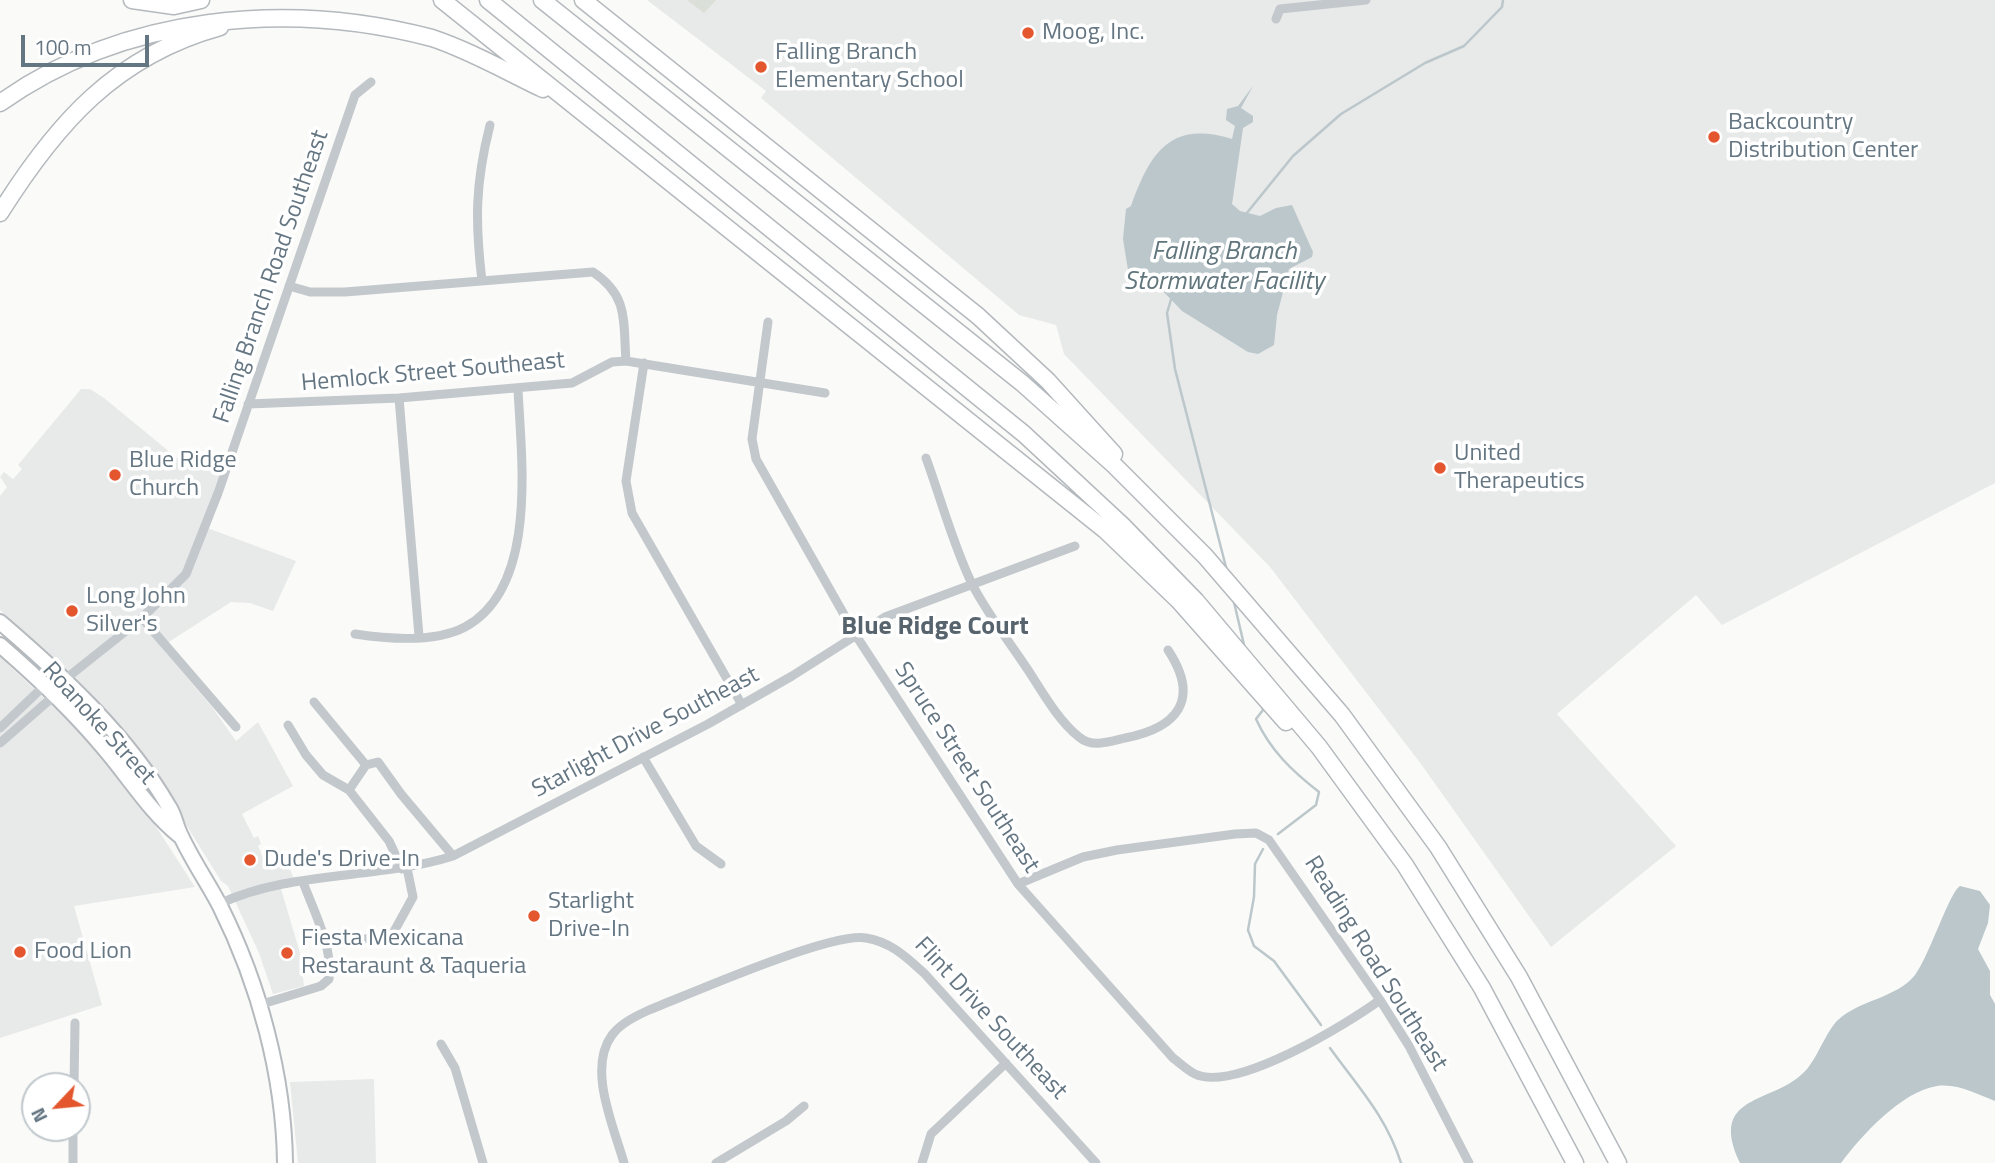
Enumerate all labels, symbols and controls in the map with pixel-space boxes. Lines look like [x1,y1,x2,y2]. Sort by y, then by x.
place label: Moog, Inc. [1042,19,1145,47]
scale bar [24,21,152,65]
marker: Moog, Inc. [1020,25,1036,41]
text: 100 m [34,31,91,63]
place label: Falling Branch Elementary School [775,39,964,95]
marker: Falling Branch Elementary School [753,59,769,75]
place label: Backcountry Distribution Center [1728,109,1918,165]
street label: Falling Branch Road Southeast [208,127,336,427]
marker: Backcountry Distribution Center [1706,129,1722,145]
water label: Falling Branch Stormwater Facility [1124,237,1324,298]
street label: Hemlock Street Southeast [300,347,566,399]
place label: United Therapeutics [1454,440,1585,496]
place label: Blue Ridge Church [129,447,237,503]
marker: United Therapeutics [1432,460,1448,476]
marker: Blue Ridge Church [107,467,123,483]
place label: Long John Silver's [86,583,186,639]
marker: Long John Silver's [64,603,80,619]
district label: Blue Ridge Court [841,612,1029,644]
street label: Roanoke Street [35,657,161,791]
street label: Spruce Street Southeast [887,657,1045,879]
street label: Starlight Drive Southeast [528,661,764,805]
place label: Dude's Drive-In [264,846,420,874]
street label: Reading Road Southeast [1297,851,1453,1077]
marker: Dude's Drive-In [242,852,258,868]
place label: Starlight Drive-In [548,888,634,944]
marker: Starlight Drive-In [526,908,542,924]
place label: Fiesta Mexicana Restaraunt & Taqueria [301,925,526,981]
street label: Flint Drive Southeast [907,932,1073,1106]
place label: Food Lion [34,938,132,966]
marker: Food Lion [12,944,28,960]
marker: Fiesta Mexicana Restaraunt & Taqueria [279,945,295,961]
north arrow [21,1072,91,1142]
text: N [23,1103,54,1128]

